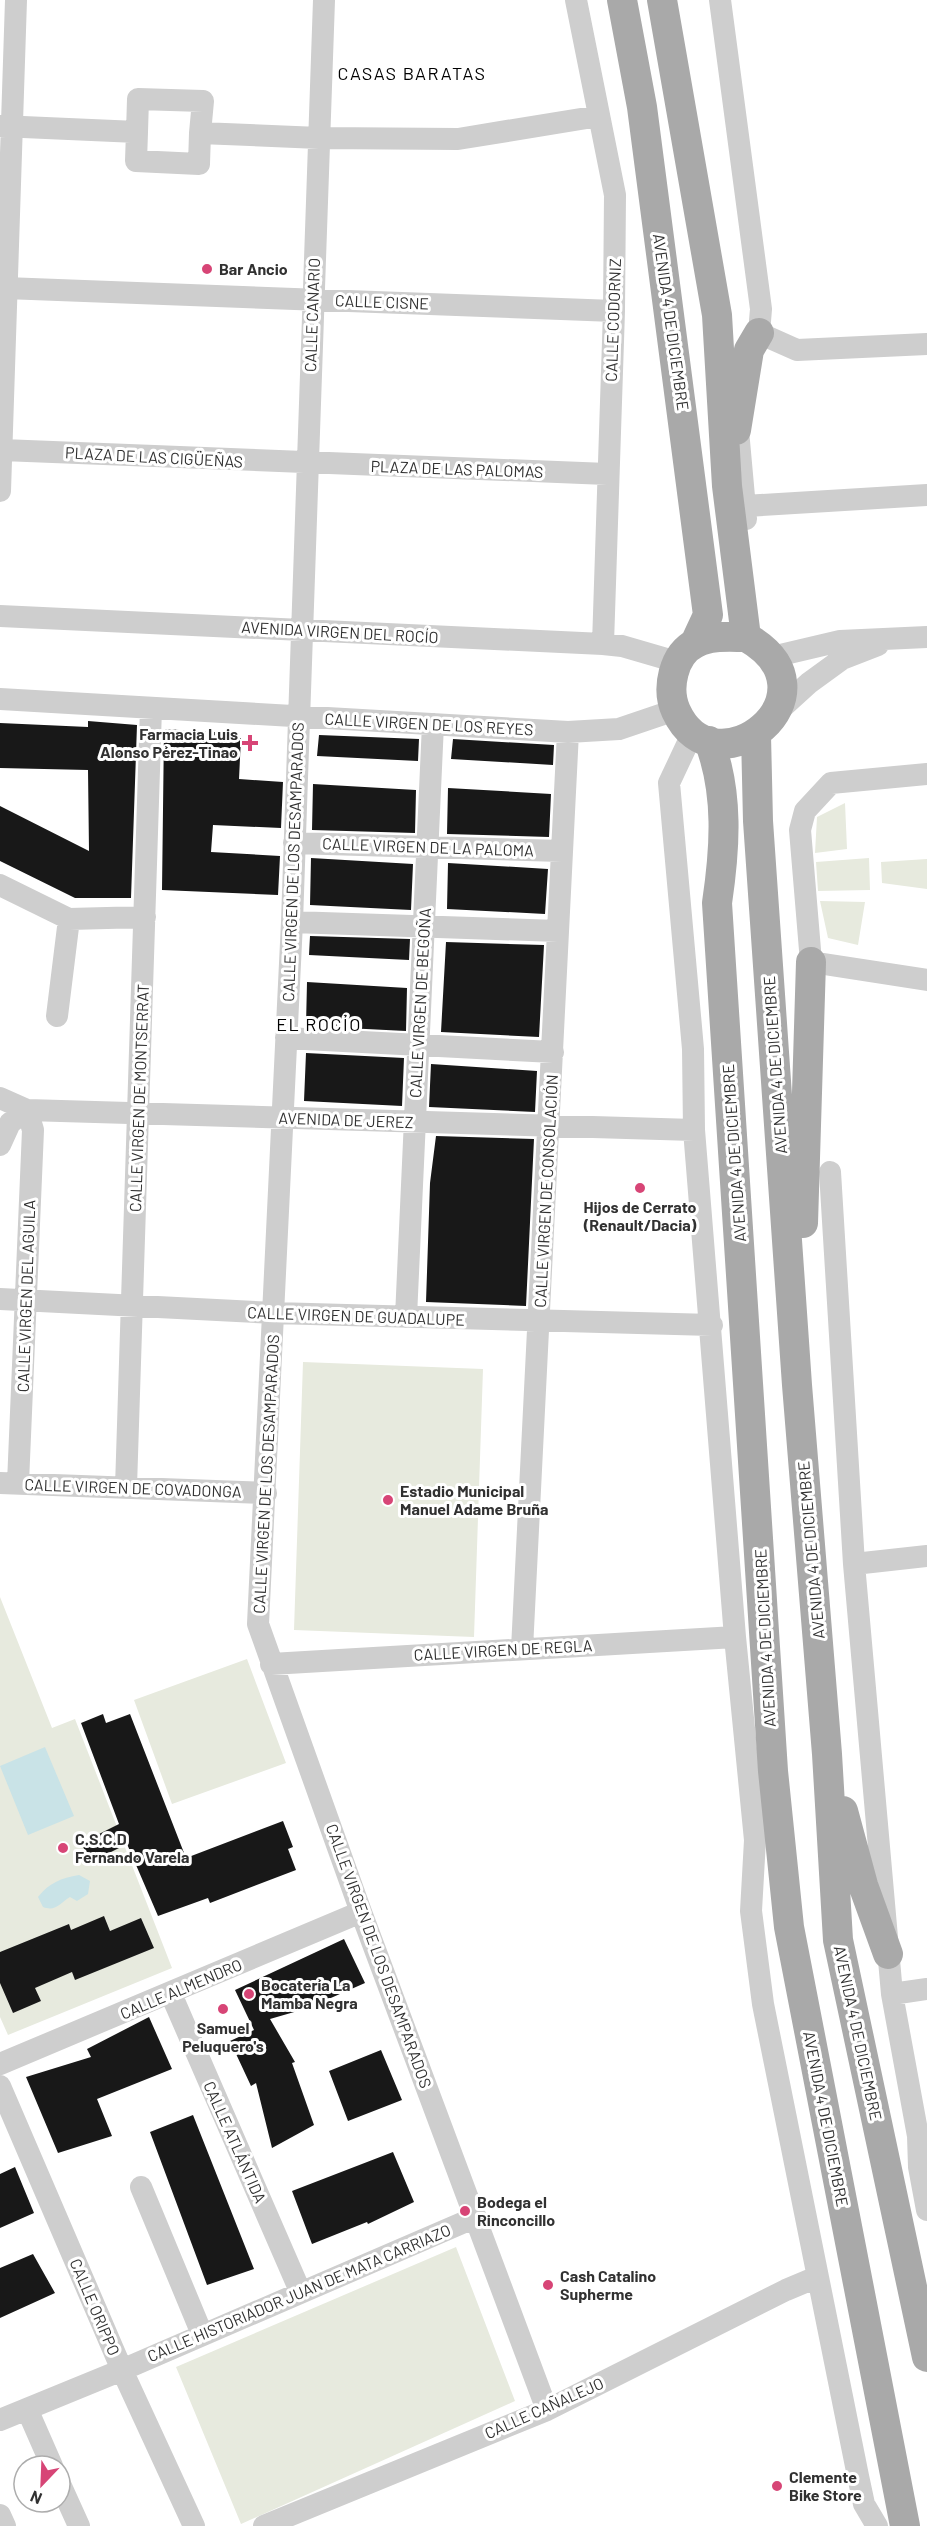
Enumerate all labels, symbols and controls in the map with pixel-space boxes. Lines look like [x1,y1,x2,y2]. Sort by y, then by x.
district label: CASAS BARATAS [338,62,486,84]
street label: AVENIDA 4 DE DICIEMBRE [650,232,693,412]
street label: CALLE CANARIO [300,258,323,372]
street label: CALLE CODORNIZ [601,258,624,382]
place label: Bar Ancio [219,259,288,278]
marker: Bar Ancio [200,262,214,276]
street label: CALLE CISNE [335,290,429,313]
street label: PLAZA DE LAS CIGÜEÑAS [65,442,244,471]
street label: PLAZA DE LAS PALOMAS [370,456,544,481]
street label: AVENIDA VIRGEN DEL ROCÍO [241,617,439,646]
street label: CALLE VIRGEN DE LOS REYES [324,709,534,738]
street label: CALLE VIRGEN DE LOS DESAMPARADOS [278,722,307,1002]
place label: Farmacia Luis Alonso Pérez-Tinao [100,724,238,761]
marker: Farmacia Luis Alonso Pérez-Tinao [243,736,257,750]
street label: CALLE VIRGEN DE LA PALOMA [322,833,534,860]
street label: CALLE VIRGEN DE BEGOÑA [405,907,434,1098]
street label: AVENIDA 4 DE DICIEMBRE [759,975,790,1155]
street label: CALLE VIRGEN DE MONTSERRAT [125,984,152,1212]
district label: EL ROCÍO [276,1013,362,1035]
street label: AVENIDA 4 DE DICIEMBRE [718,1063,749,1243]
street label: CALLE VIRGEN DE CONSOLACIÓN [530,1074,561,1308]
street label: AVENIDA DE JEREZ [278,1108,414,1131]
marker: Hijos de Cerrato (Renault/Dacia) [633,1181,647,1195]
place label: Hijos de Cerrato (Renault/Dacia) [583,1197,697,1234]
street label: CALLE VIRGEN DEL AGUILA [13,1199,38,1393]
street label: CALLE VIRGEN DE GUADALUPE [247,1302,465,1329]
street label: CALLE VIRGEN DE LOS DESAMPARADOS [249,1334,282,1614]
street label: AVENIDA 4 DE DICIEMBRE [793,1460,828,1640]
street label: CALLE VIRGEN DE COVADONGA [24,1474,242,1501]
place label: Estadio Municipal Manuel Adame Bruña [400,1481,548,1518]
marker: Estadio Municipal Manuel Adame Bruña [381,1493,395,1507]
street label: AVENIDA 4 DE DICIEMBRE [750,1548,779,1728]
street label: CALLE VIRGEN DE REGLA [413,1635,593,1664]
street label: CALLE VIRGEN DE LOS DESAMPARADOS [323,1821,436,2091]
place label: C.S.C.D Fernando Varela [75,1829,189,1866]
marker: C.S.C.D Fernando Varela [56,1841,70,1855]
street label: AVENIDA 4 DE DICIEMBRE [831,1944,886,2122]
street label: CALLE ALMENDRO [117,1954,245,2023]
place label: Bocatería La Mamba Negra [261,1975,358,2012]
marker: Bocatería La Mamba Negra [242,1987,256,2001]
marker: Samuel Peluquero's [216,2002,230,2016]
place label: Samuel Peluquero's [182,2018,264,2055]
street label: AVENIDA 4 DE DICIEMBRE [800,2029,853,2208]
street label: CALLE ATLÁNTIDA [200,2078,271,2206]
place label: Bodega el Rinconcillo [477,2192,555,2229]
marker: Bodega el Rinconcillo [458,2204,472,2218]
street label: CALLE HISTORIADOR JUAN DE MATA CARRIAZO [144,2220,453,2365]
street label: CALLE ORIPPO [67,2256,124,2358]
place label: Cash Catalino Supherme [560,2266,656,2303]
marker: Cash Catalino Supherme [541,2278,555,2292]
street label: CALLE CAÑALEJO [481,2373,606,2442]
north arrow [12,2454,72,2514]
place label: Clemente Bike Store [789,2467,862,2504]
marker: Clemente Bike Store [770,2479,784,2493]
text: N [27,2487,45,2509]

